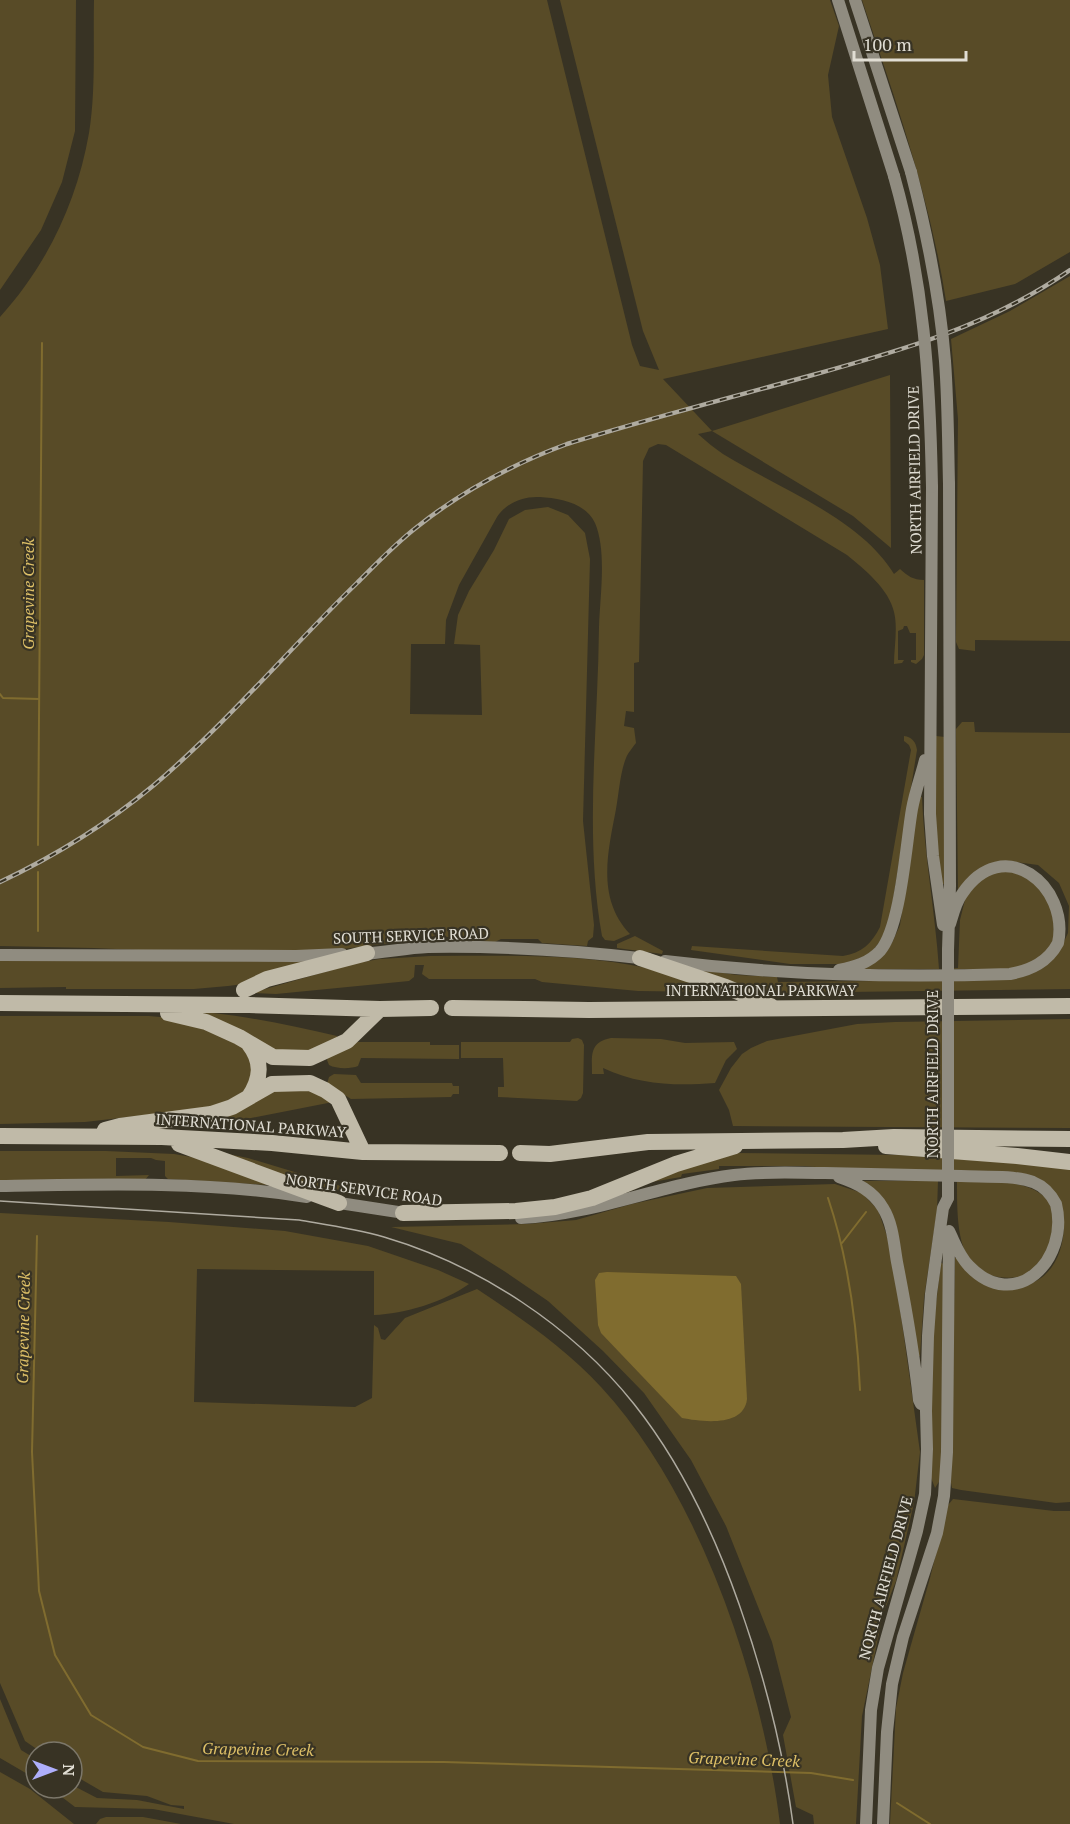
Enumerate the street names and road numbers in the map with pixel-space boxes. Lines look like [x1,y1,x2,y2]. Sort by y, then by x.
street label: NORTH AIRFIELD DRIVE [903,386,925,555]
street label: SOUTH SERVICE ROAD [333,922,489,948]
street label: INTERNATIONAL PARKWAY [665,980,857,1000]
street label: NORTH AIRFIELD DRIVE [922,990,942,1158]
street label: INTERNATIONAL PARKWAY [155,1108,347,1142]
street label: NORTH SERVICE ROAD [285,1168,444,1210]
street label: NORTH AIRFIELD DRIVE [854,1494,917,1662]

